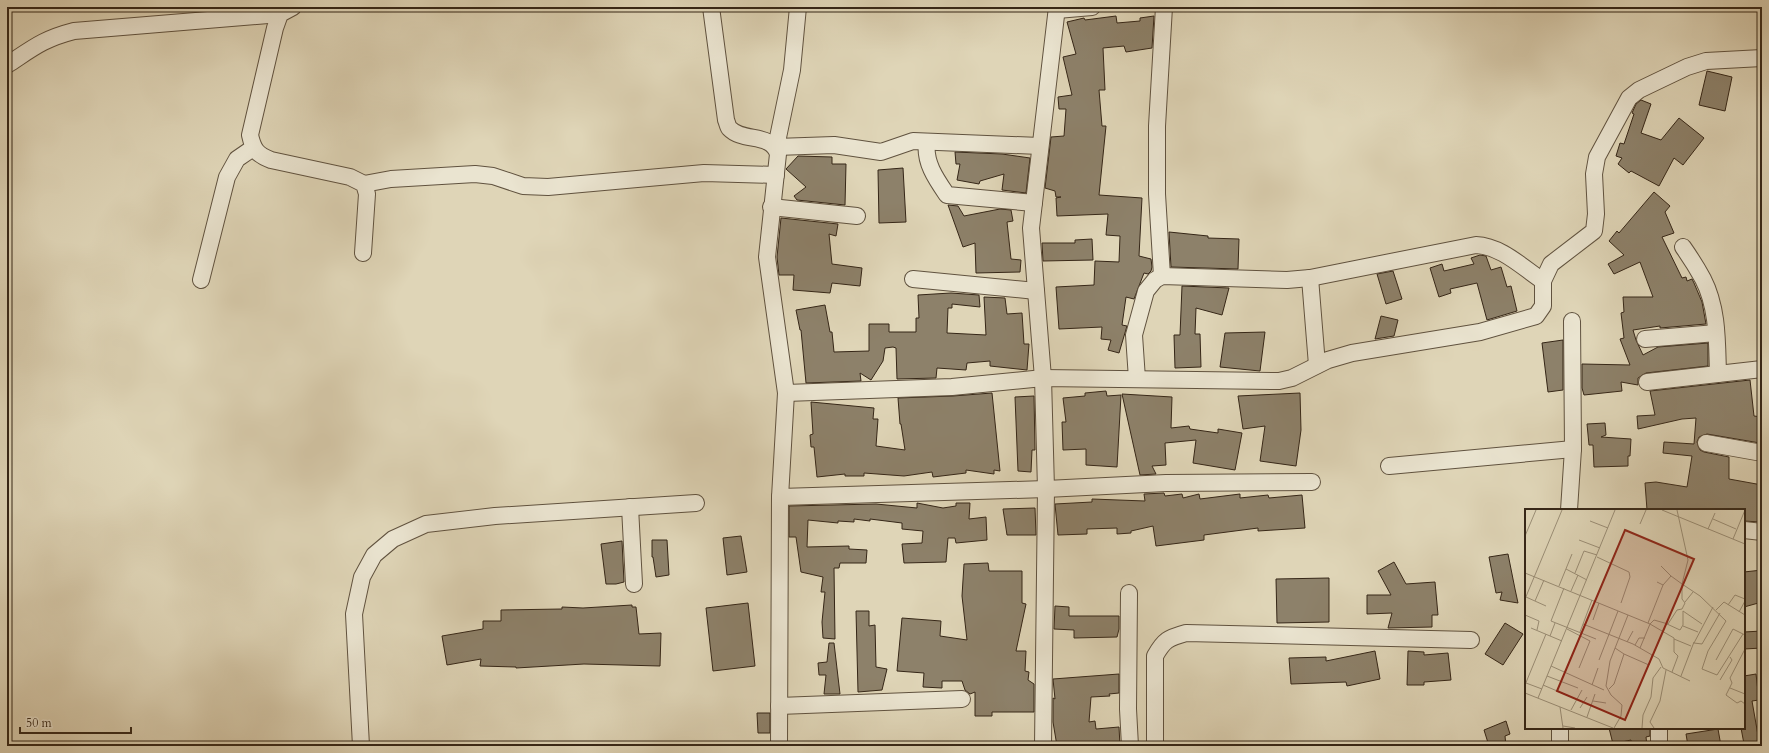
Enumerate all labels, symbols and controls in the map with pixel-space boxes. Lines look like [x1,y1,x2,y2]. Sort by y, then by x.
inset map [1525,509,1745,729]
scale bar [20,709,131,735]
text: 50 m [26,715,53,731]

